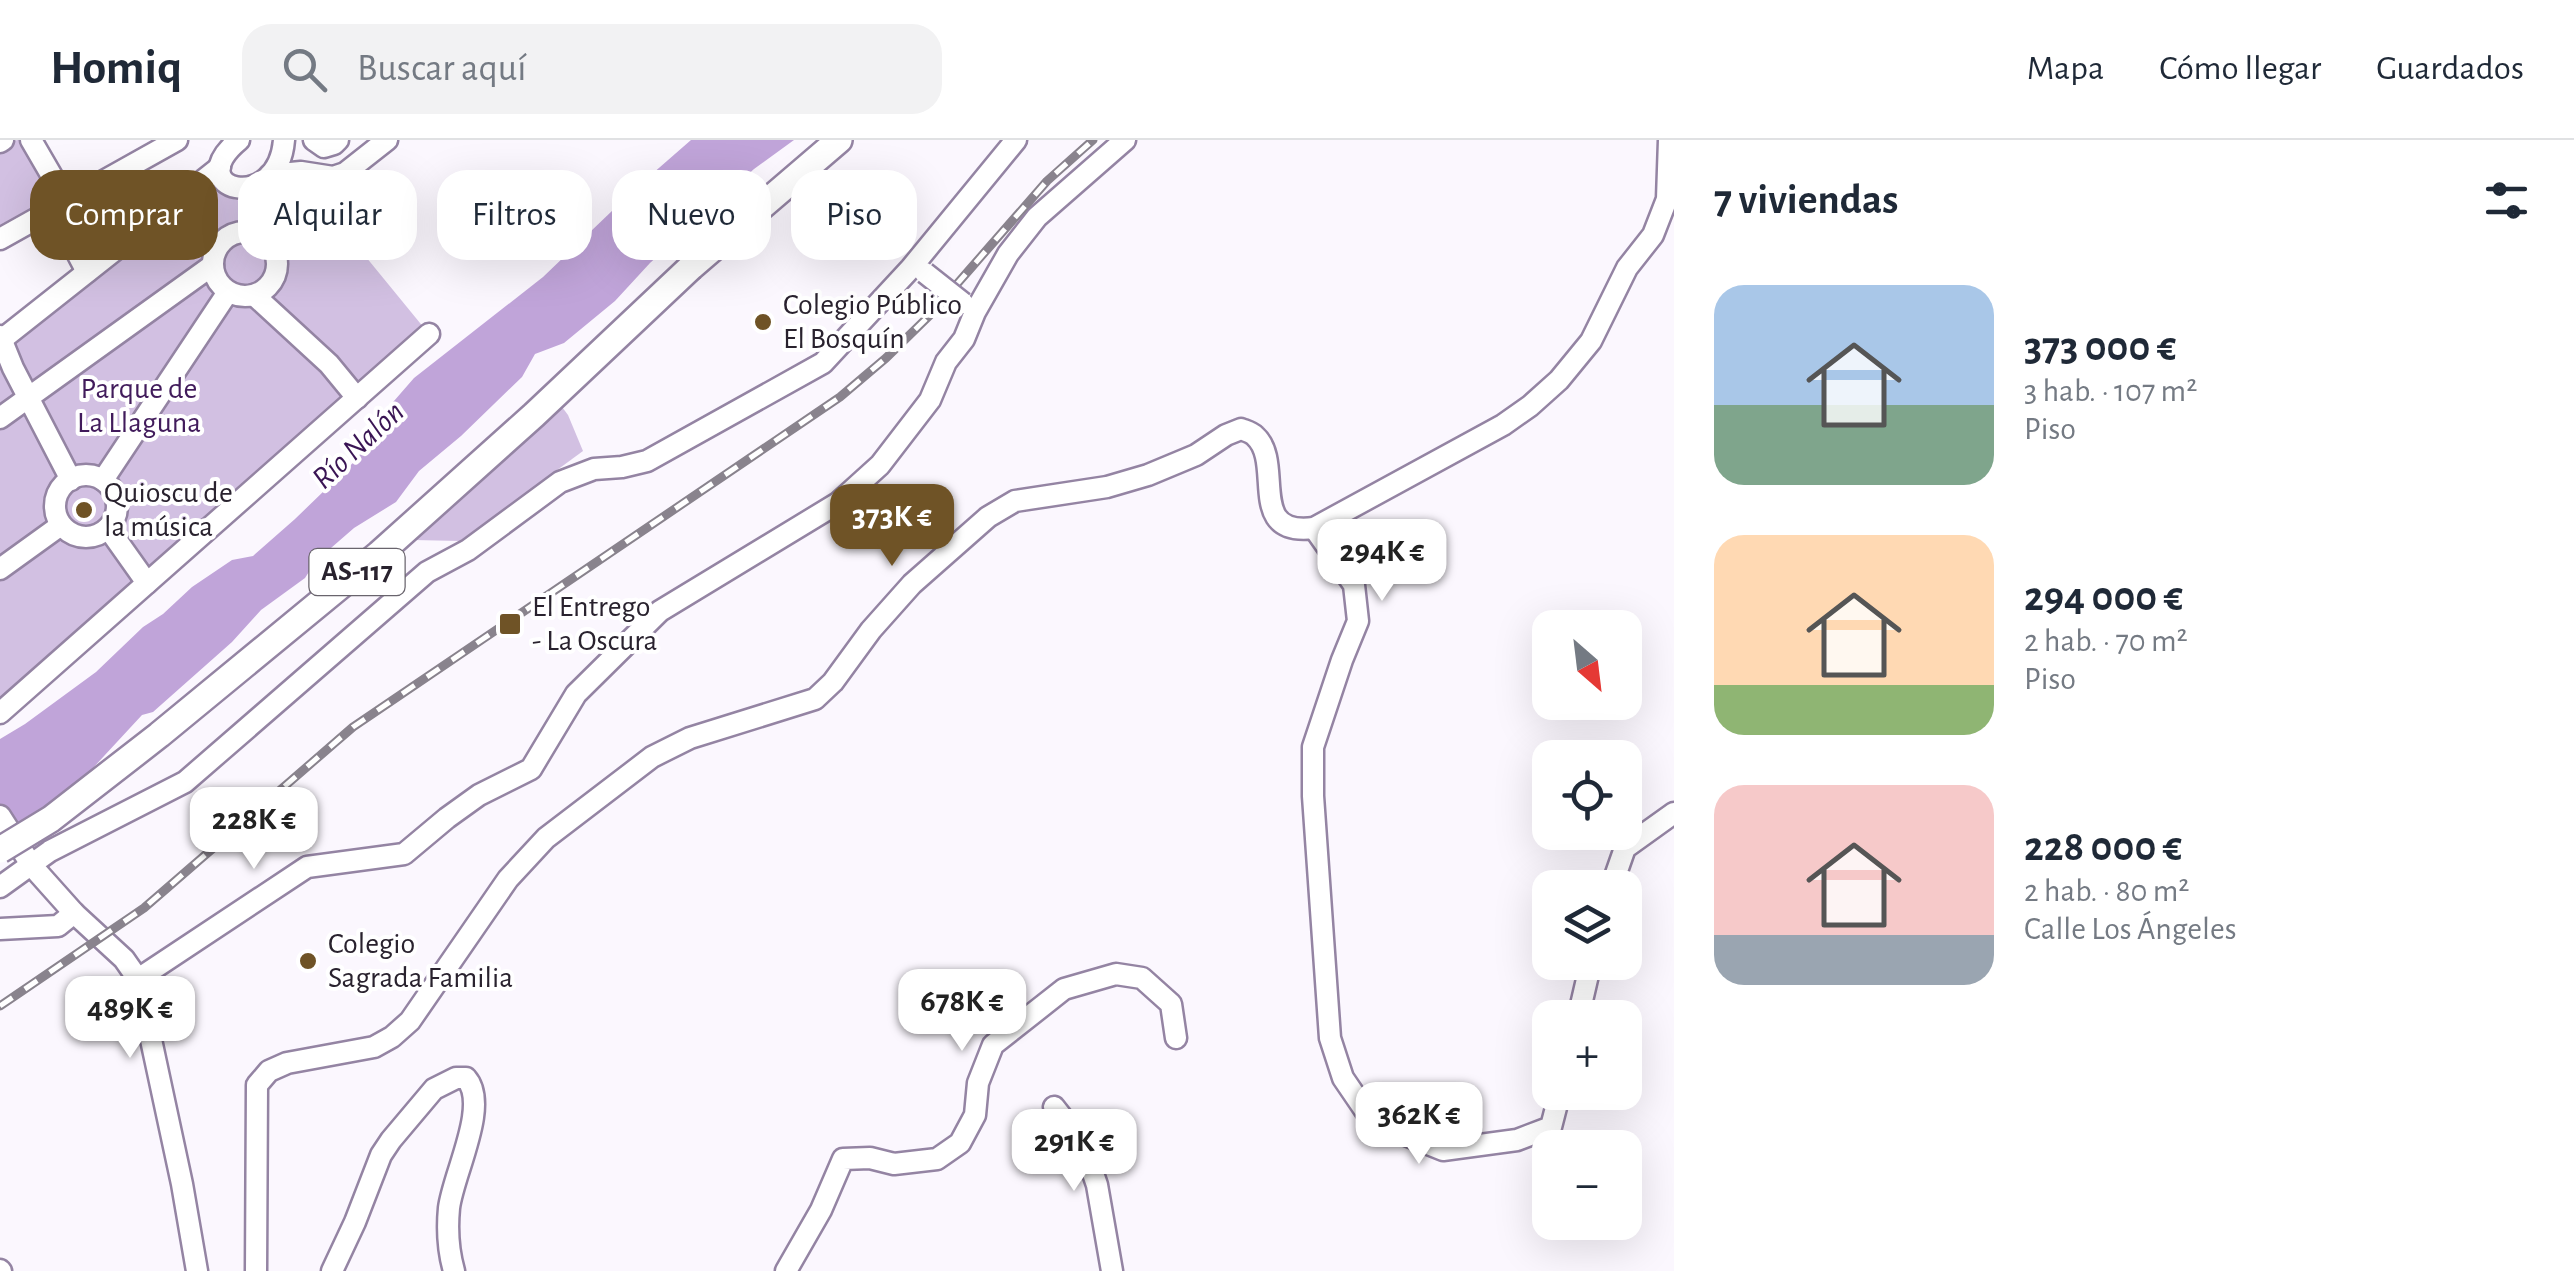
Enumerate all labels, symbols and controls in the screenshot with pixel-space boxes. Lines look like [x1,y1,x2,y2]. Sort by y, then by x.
search box [242,24,942,114]
icon: search [277,42,332,97]
text: Homiq [50,45,182,93]
text: Buscar aquí [357,50,526,88]
text: Mapa [2027,51,2104,86]
text: Cómo llegar [2159,51,2321,86]
text: Guardados [2376,51,2524,86]
chip: Comprar [30,170,218,260]
chip: Alquilar [238,170,417,260]
chip: Filtros [437,170,592,260]
chip: Nuevo [612,170,771,260]
chip: Piso [791,170,917,260]
icon: filters [2479,173,2534,228]
text: 7 viviendas [1714,179,1898,221]
place label: Colegio Público El Bosquín [783,290,962,354]
marker: Colegio Público El Bosquín [752,311,774,333]
icon: home [1794,325,1914,445]
text: 373 000 € [2024,326,2176,368]
park label: Parque de La Llaguna [77,374,201,438]
text: 3 hab. · 107 m² [2024,375,2197,407]
water label: Río Nalón [306,395,410,495]
text: Piso [2024,413,2076,445]
place label: Quioscu de la música [104,478,233,542]
pin: 373K € [811,484,973,569]
marker: Quioscu de la música [73,499,95,521]
text: 373K € [852,500,932,532]
pin: 294K € [1301,519,1463,604]
text: 294K € [1339,535,1425,567]
road number: AS-117 [310,549,404,595]
icon: home [1794,575,1914,695]
text: 294 000 € [2024,576,2183,618]
place label: El Entrego - La Oscura [532,592,657,656]
north arrow [1532,610,1642,720]
map controls [1532,610,1642,1240]
marker: El Entrego - La Oscura [497,611,523,637]
text: 2 hab. · 70 m² [2024,625,2188,657]
text: Piso [2024,663,2076,695]
button: locate [1532,740,1642,850]
pin: 228K € [173,787,335,872]
text: 228K € [212,803,296,835]
icon: home [1794,825,1914,945]
text: 228 000 € [2024,826,2182,868]
button: layers [1532,870,1642,980]
text: 2 hab. · 80 m² [2024,875,2190,907]
text: Calle Los Ángeles [2024,913,2236,945]
place label: Colegio Sagrada Familia [328,929,513,993]
marker: Colegio Sagrada Familia [297,950,319,972]
pin: 678K € [881,969,1043,1054]
pin: 489K € [49,976,211,1061]
text: 678K € [920,985,1004,1017]
text: 489K € [87,992,173,1024]
button: + [1532,1000,1642,1110]
pin: 362K € [1338,1082,1500,1167]
text: 362K € [1378,1098,1460,1130]
pin: 291K € [993,1109,1155,1194]
text: 291K € [1034,1125,1114,1157]
button: − [1532,1130,1642,1240]

